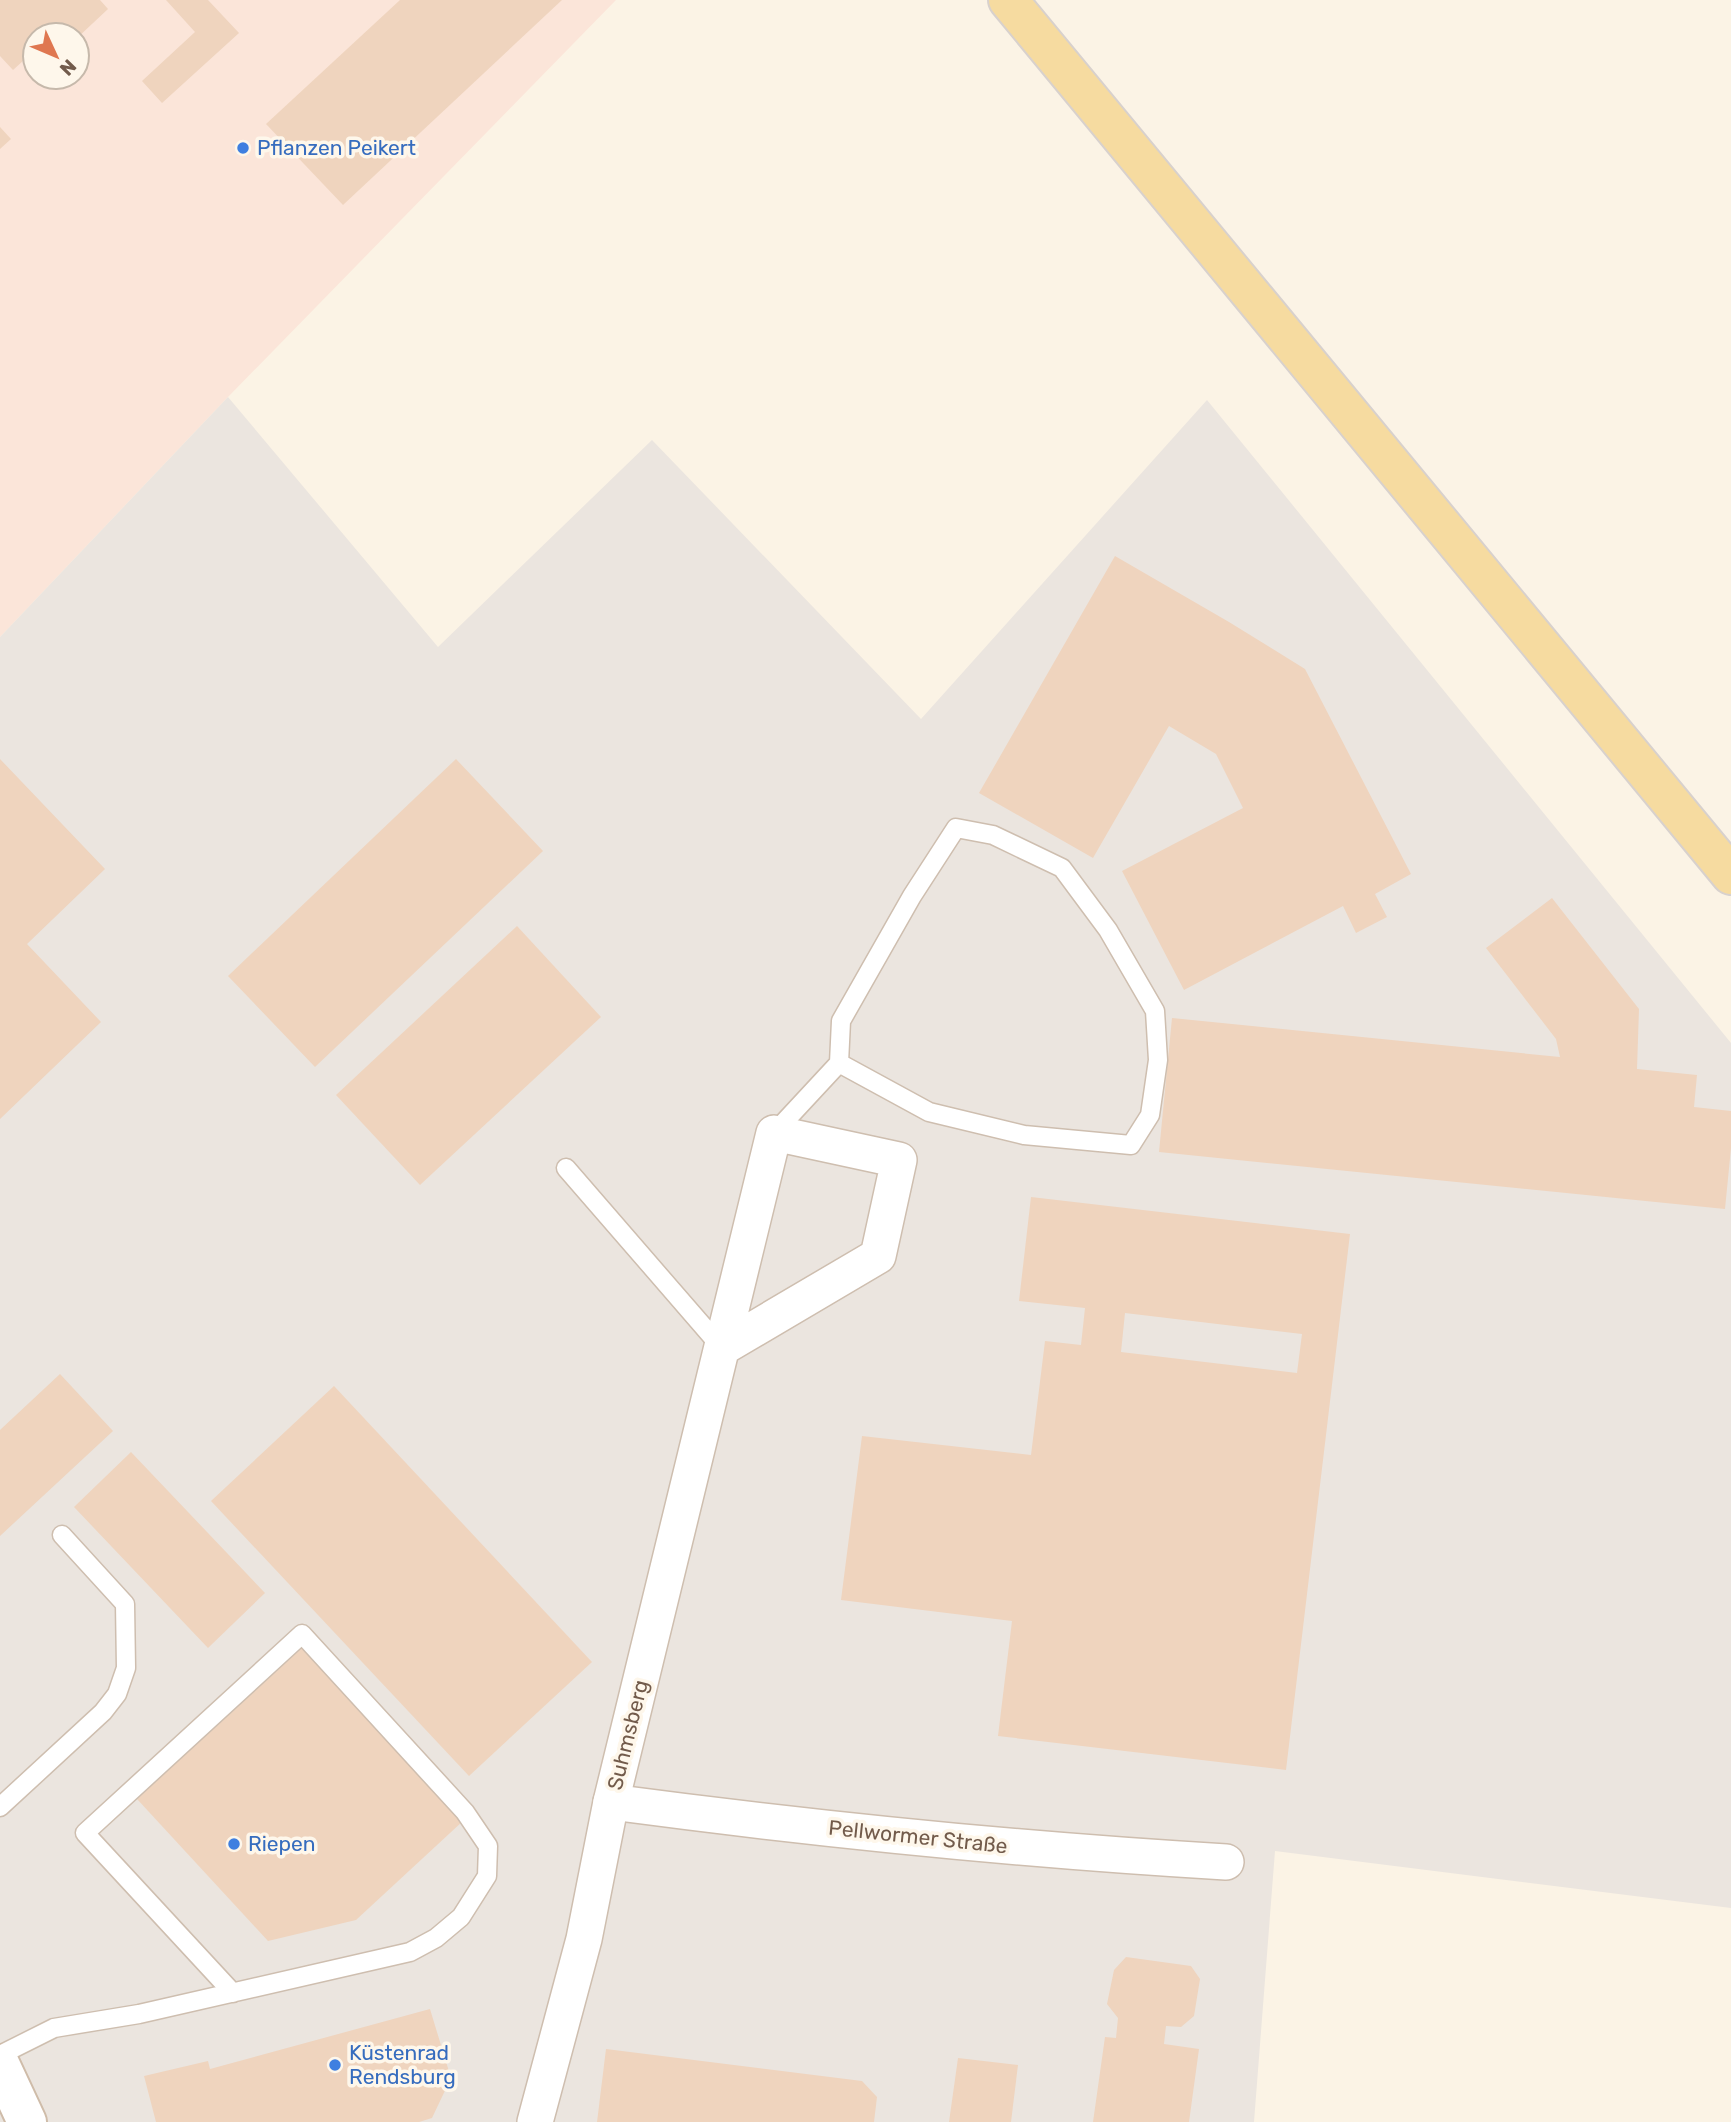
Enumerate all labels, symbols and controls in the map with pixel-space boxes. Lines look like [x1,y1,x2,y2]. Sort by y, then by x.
north arrow [21,21,91,91]
text: N [55,55,81,80]
place label: Pflanzen Peikert [257,135,416,160]
marker: Pflanzen Peikert [235,140,251,156]
street label: Suhmsberg [602,1677,653,1792]
street label: Pellwormer Straße [827,1815,1009,1858]
place label: Riepen [248,1831,316,1856]
marker: Riepen [226,1836,242,1852]
place label: Küstenrad Rendsburg [349,2040,456,2089]
marker: Küstenrad Rendsburg [327,2057,343,2073]

